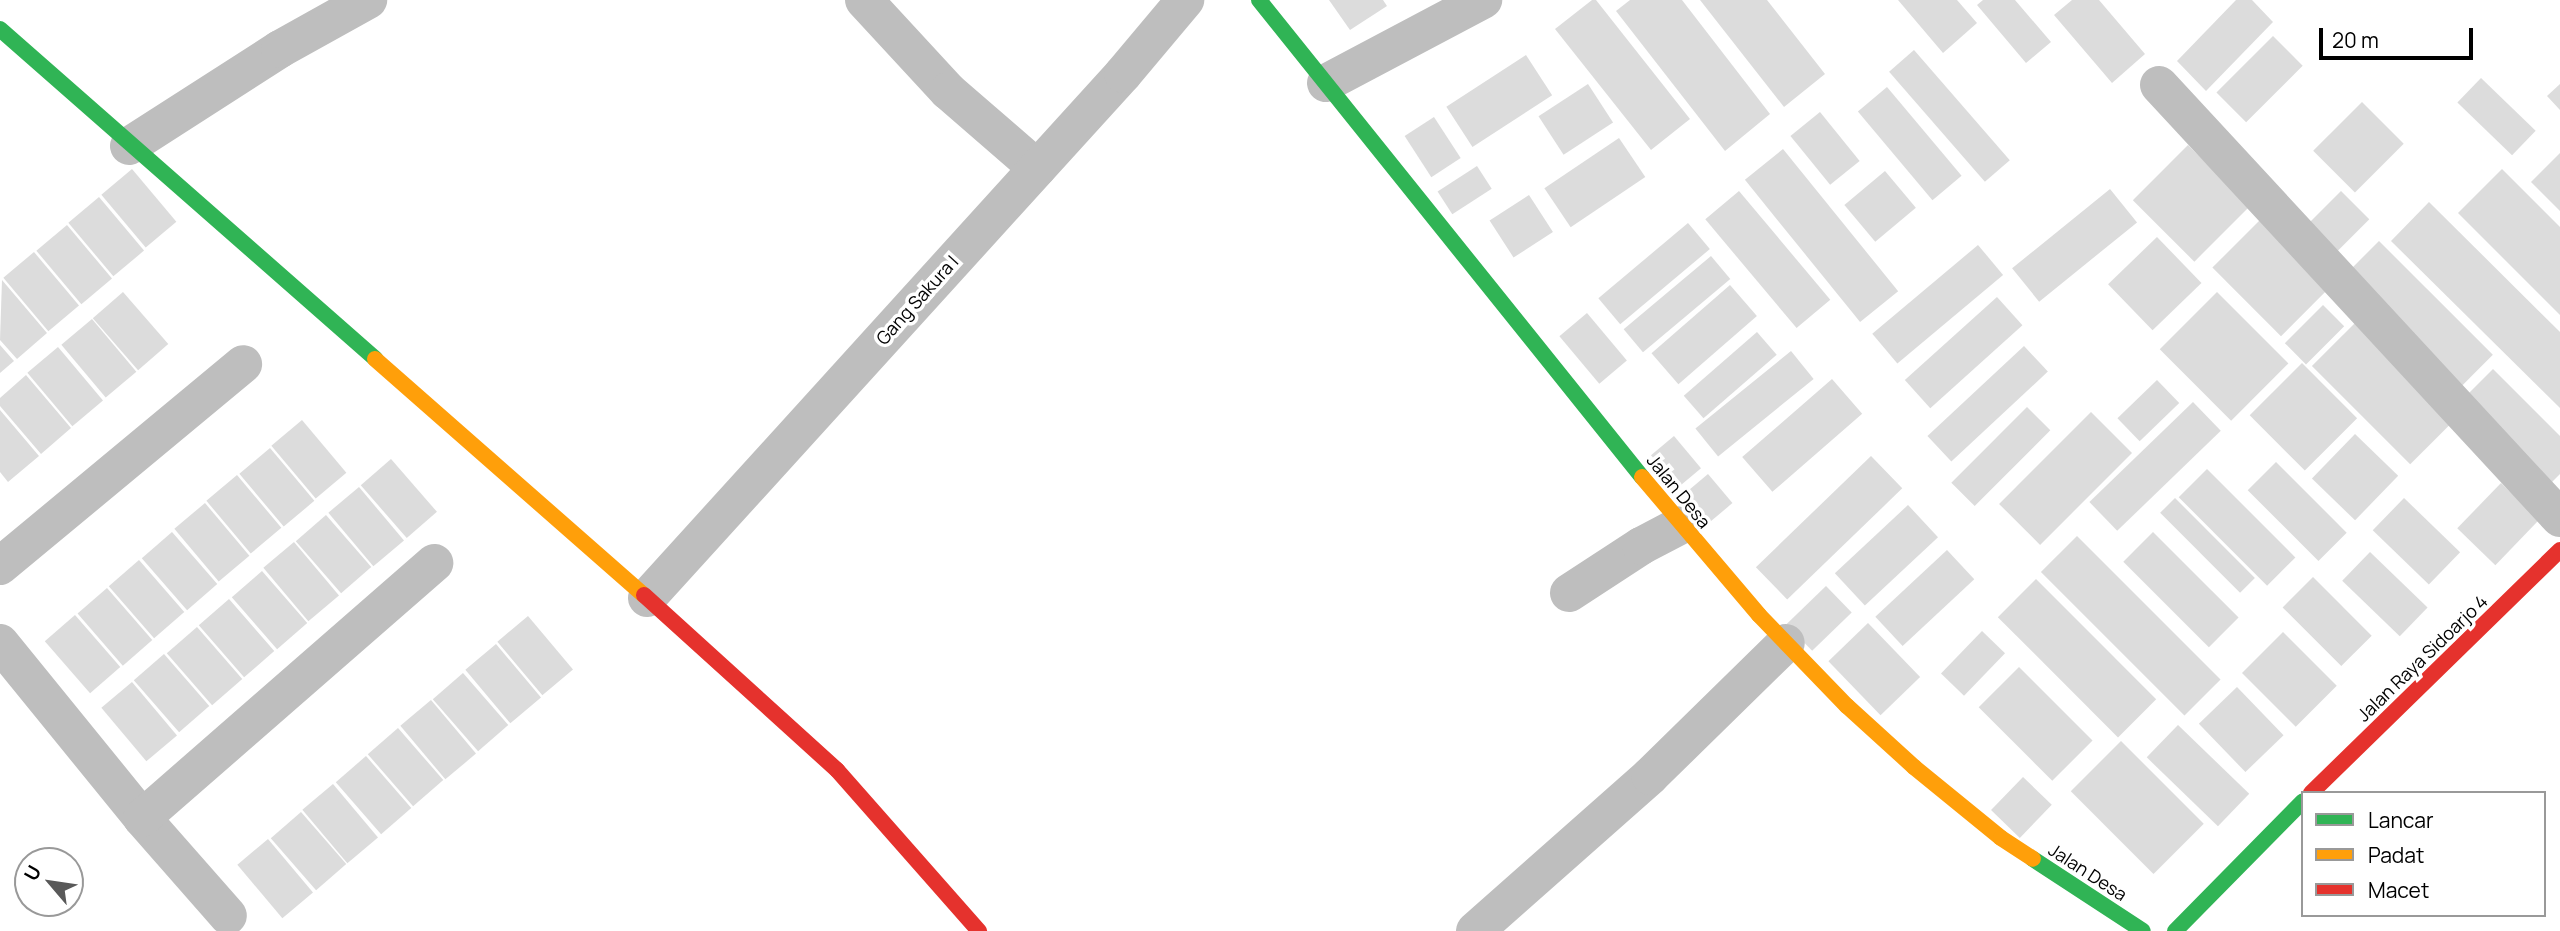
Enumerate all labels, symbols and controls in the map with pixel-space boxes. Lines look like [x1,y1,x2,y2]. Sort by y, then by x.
scale bar [2322,14,2476,58]
text: 20 m [2332,26,2379,54]
street label: Gang Sakura I [871,251,963,349]
street label: Jalan Desa [1643,450,1715,532]
street label: Jalan Raya Sidoarjo 4 [2352,590,2492,726]
legend [2301,791,2546,917]
text: Lancar [2368,806,2434,834]
street label: Jalan Desa [2045,839,2131,905]
text: Padat [2368,841,2424,869]
north arrow [14,847,84,917]
text: U [18,861,47,885]
text: Macet [2368,876,2429,904]

